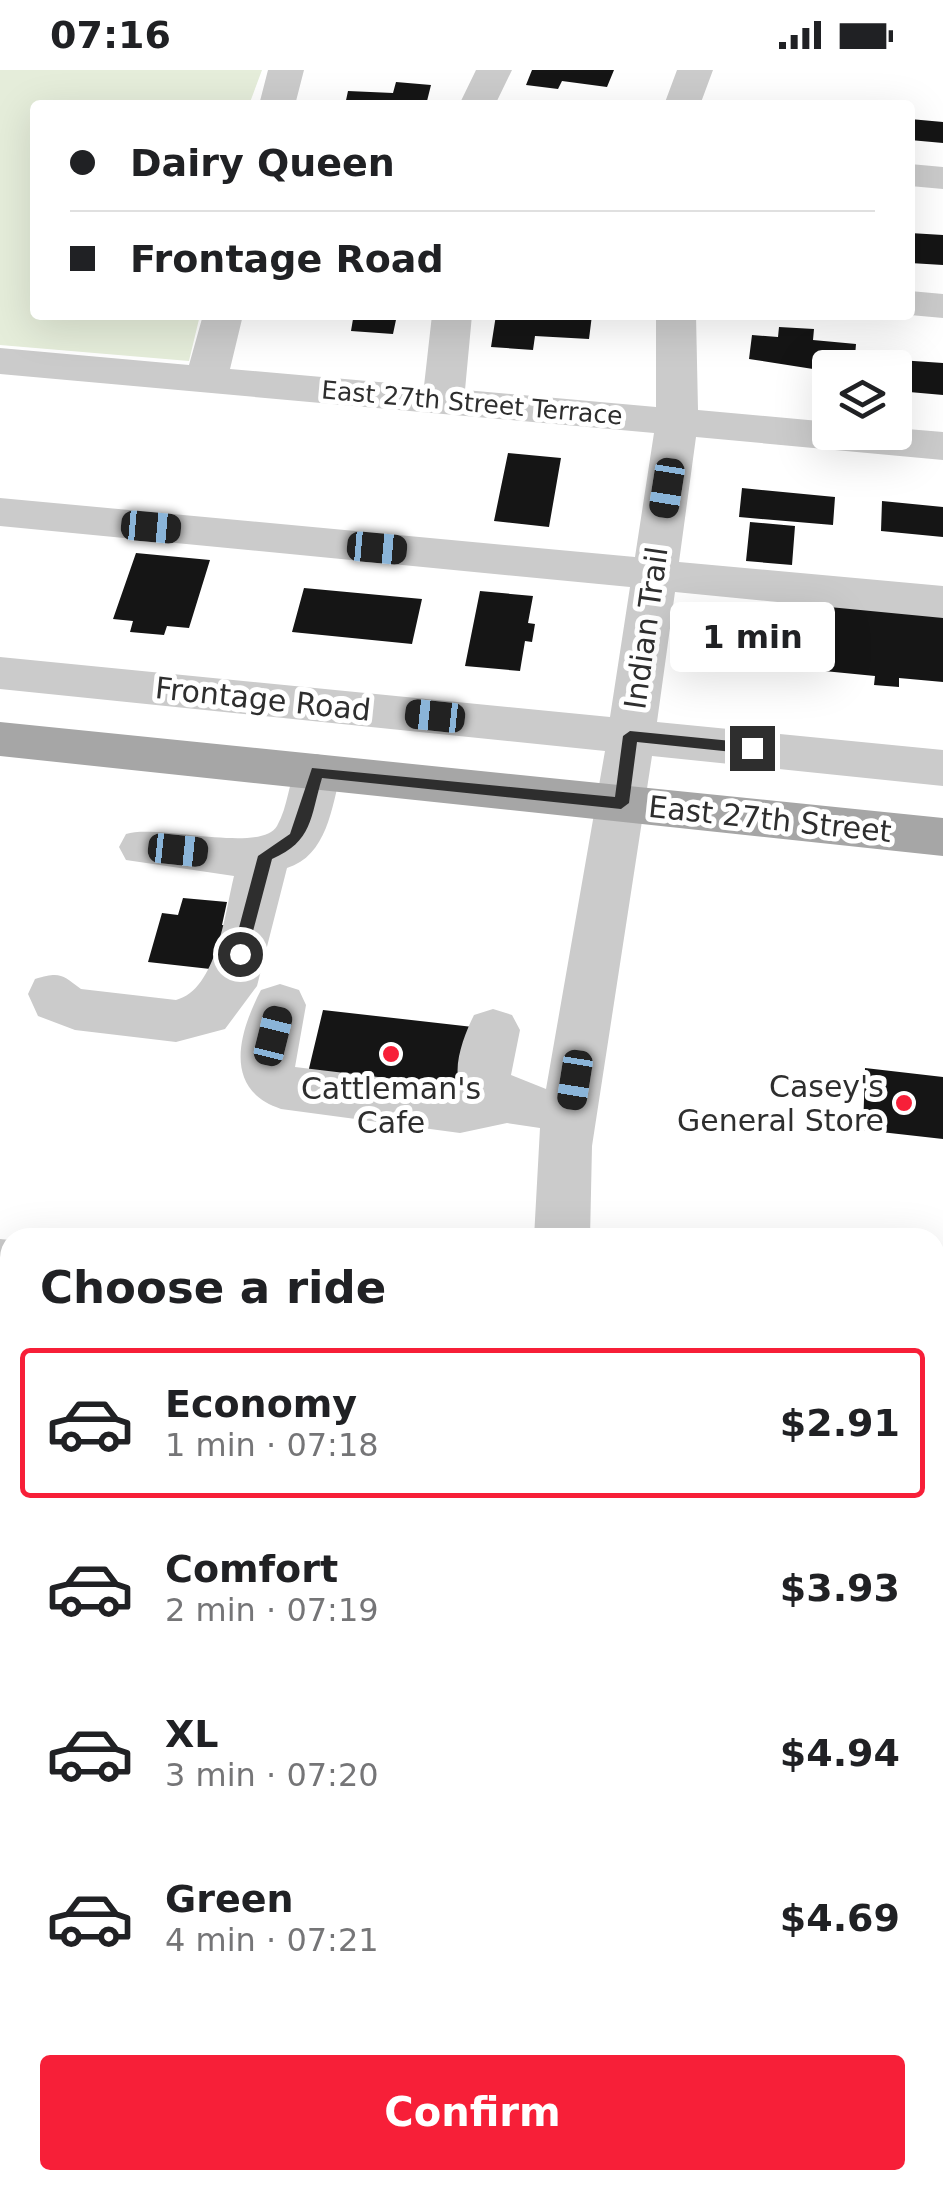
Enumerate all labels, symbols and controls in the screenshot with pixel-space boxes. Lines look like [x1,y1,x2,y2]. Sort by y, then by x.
text: 07:16 [50,13,171,57]
text: Dairy Queen [130,141,395,185]
text: Frontage Road [130,237,444,281]
map controls [812,350,912,450]
button: layers [812,350,912,450]
street label: East 27th Street Terrace [320,375,624,431]
car [647,456,687,520]
car [120,509,182,545]
car [346,530,408,566]
street label: Indian Trail [617,545,675,711]
callout: 1 min [670,603,834,673]
text: 1 min [702,618,803,656]
street label: Frontage Road [153,670,373,728]
car [404,698,466,734]
route end [730,726,775,771]
street label: East 27th Street [647,789,893,849]
car [147,832,209,868]
route start [218,932,263,977]
car [251,1003,295,1069]
marker: Cattleman's Cafe [380,1043,402,1065]
car [555,1048,595,1112]
place label: Casey's General Store [677,1069,884,1138]
place label: Cattleman's Cafe [301,1071,481,1140]
marker: Casey's General Store [893,1092,915,1114]
text: Choose a ride [40,1261,386,1314]
icon: car [45,1378,135,1468]
text: Economy [165,1382,357,1426]
text: $2.91 [780,1401,900,1445]
text: 1 min · 07:18 [165,1426,379,1464]
icon: car [45,1543,135,1633]
text: Comfort [165,1547,338,1591]
text: $3.93 [780,1566,900,1610]
text: 2 min · 07:19 [165,1591,379,1629]
icon: car [45,1708,135,1798]
text: XL [165,1712,219,1756]
text: $4.94 [780,1731,900,1775]
text: 3 min · 07:20 [165,1756,379,1794]
icon: car [45,1873,135,1963]
text: Green [165,1877,294,1921]
text: $4.69 [780,1896,900,1940]
text: 4 min · 07:21 [165,1921,379,1959]
button: Confirm [40,2055,905,2170]

